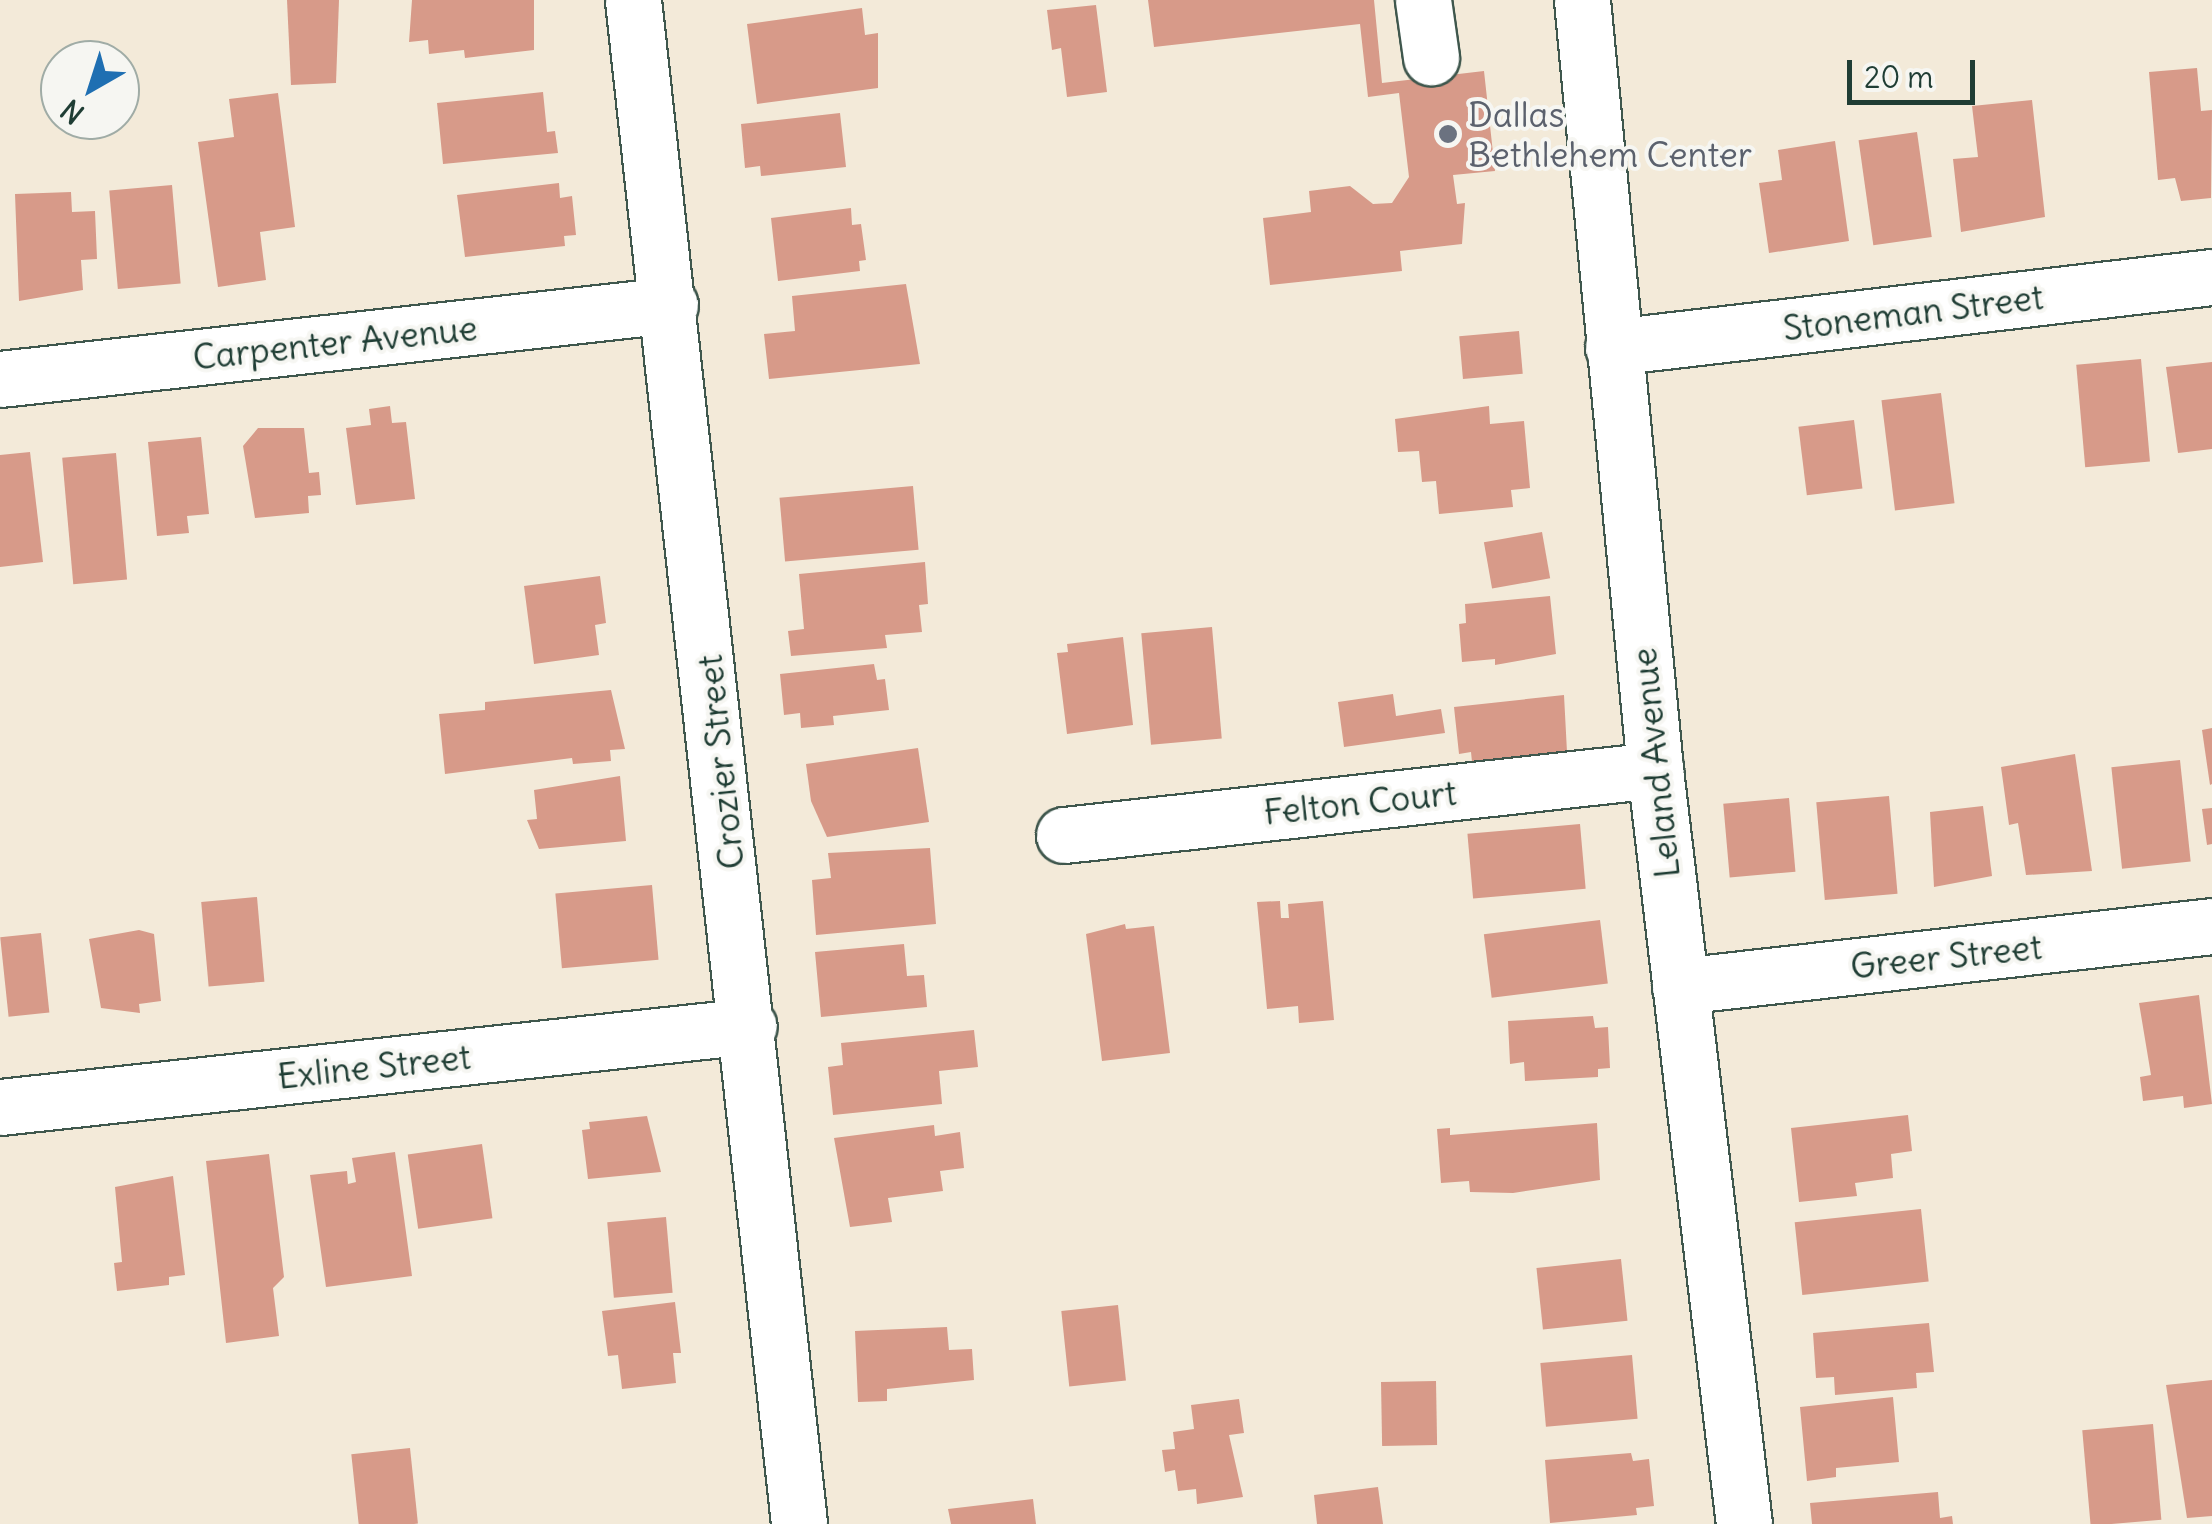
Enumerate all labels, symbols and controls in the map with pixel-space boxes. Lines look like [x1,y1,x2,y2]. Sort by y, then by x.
north arrow [40,40,140,140]
scale bar [1852,40,1980,102]
text: 20 m [1864,58,1934,96]
text: N [54,92,91,132]
place label: Dallas Bethlehem Center [1468,93,1752,175]
marker: Dallas Bethlehem Center [1437,123,1459,145]
street label: Stoneman Street [1780,275,2046,349]
street label: Carpenter Avenue [191,306,479,378]
street label: Leland Avenue [1622,646,1688,880]
street label: Crozier Street [688,653,752,871]
street label: Felton Court [1262,771,1458,833]
street label: Greer Street [1848,925,2044,987]
street label: Exline Street [275,1035,473,1097]

